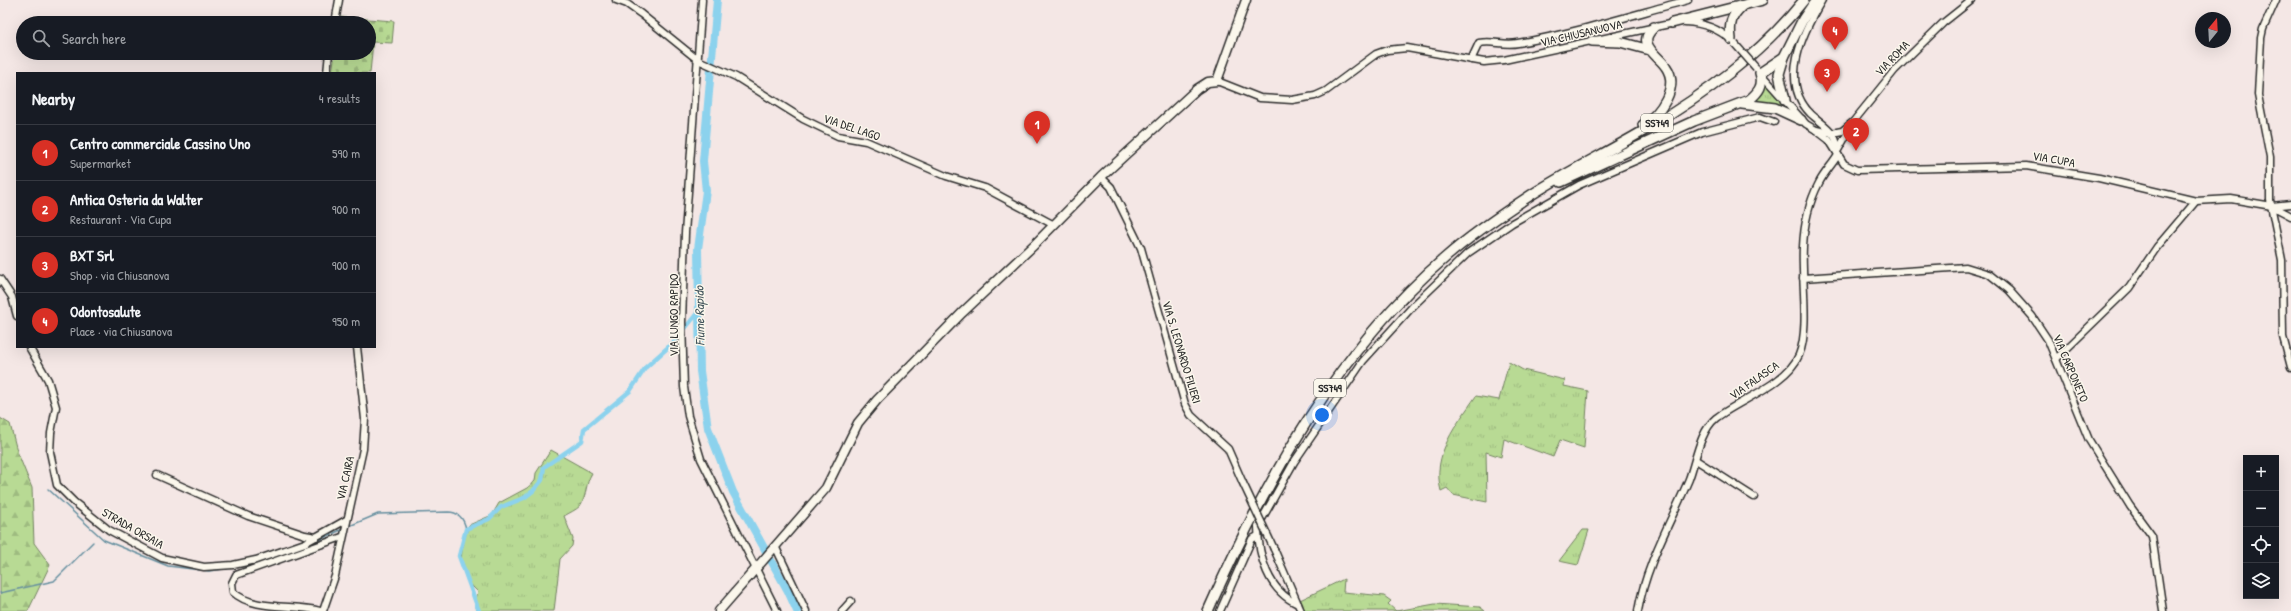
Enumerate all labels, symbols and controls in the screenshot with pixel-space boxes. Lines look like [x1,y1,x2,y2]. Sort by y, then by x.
north arrow [2195,12,2231,48]
street label: VIA CHIUSANUOVA [1538,15,1624,51]
search box [16,16,376,60]
pin: 4 [1822,17,1848,50]
icon: search [30,27,52,49]
text: Search here [62,28,126,49]
street label: VIA ROMA [1871,36,1913,79]
pin: 3 [1814,59,1840,92]
text: Nearby [32,87,75,110]
text: 4 results [319,89,360,107]
street label: VIA DEL LAGO [821,109,883,145]
pin: 1 [1024,111,1050,144]
road number: SS749 [1641,114,1673,132]
pin: 2 [1843,118,1869,151]
text: Centro commerciale Cassino Uno [70,133,250,154]
text: 1 [43,144,47,162]
text: 590 m [332,144,360,162]
street label: VIA CUPA [2031,147,2077,171]
text: Supermarket [70,154,131,172]
text: Antica Osteria da Walter [70,189,203,210]
text: 2 [42,200,48,218]
text: 900 m [332,200,360,218]
text: Restaurant · Via Cupa [70,210,171,228]
text: BXT Srl [70,245,114,266]
text: 3 [42,256,48,274]
text: 900 m [332,256,360,274]
text: Shop · via Chiusanova [70,266,169,284]
street label: VIA LUNGO RAPIDO [665,273,682,357]
water label: Fiume Rapido [689,284,710,346]
street label: VIA S. LEONARDO FILIERI [1158,299,1206,405]
text: Odontosalute [70,301,141,322]
text: 4 [43,312,47,330]
text: 950 m [332,312,360,330]
text: Place · via Chiusanova [70,322,172,340]
street label: VIA CARPONETO [2049,331,2093,405]
street label: VIA FALASCA [1726,357,1782,403]
road number: SS749 [1314,379,1346,397]
your location [1312,405,1332,425]
street label: VIA CAIRA [332,454,358,502]
map controls [2243,455,2279,599]
button: + [2243,455,2279,491]
button: − [2243,491,2279,527]
street label: STRADA ORSAIA [99,503,167,553]
button: locate [2243,527,2279,563]
button: layers [2243,563,2279,599]

